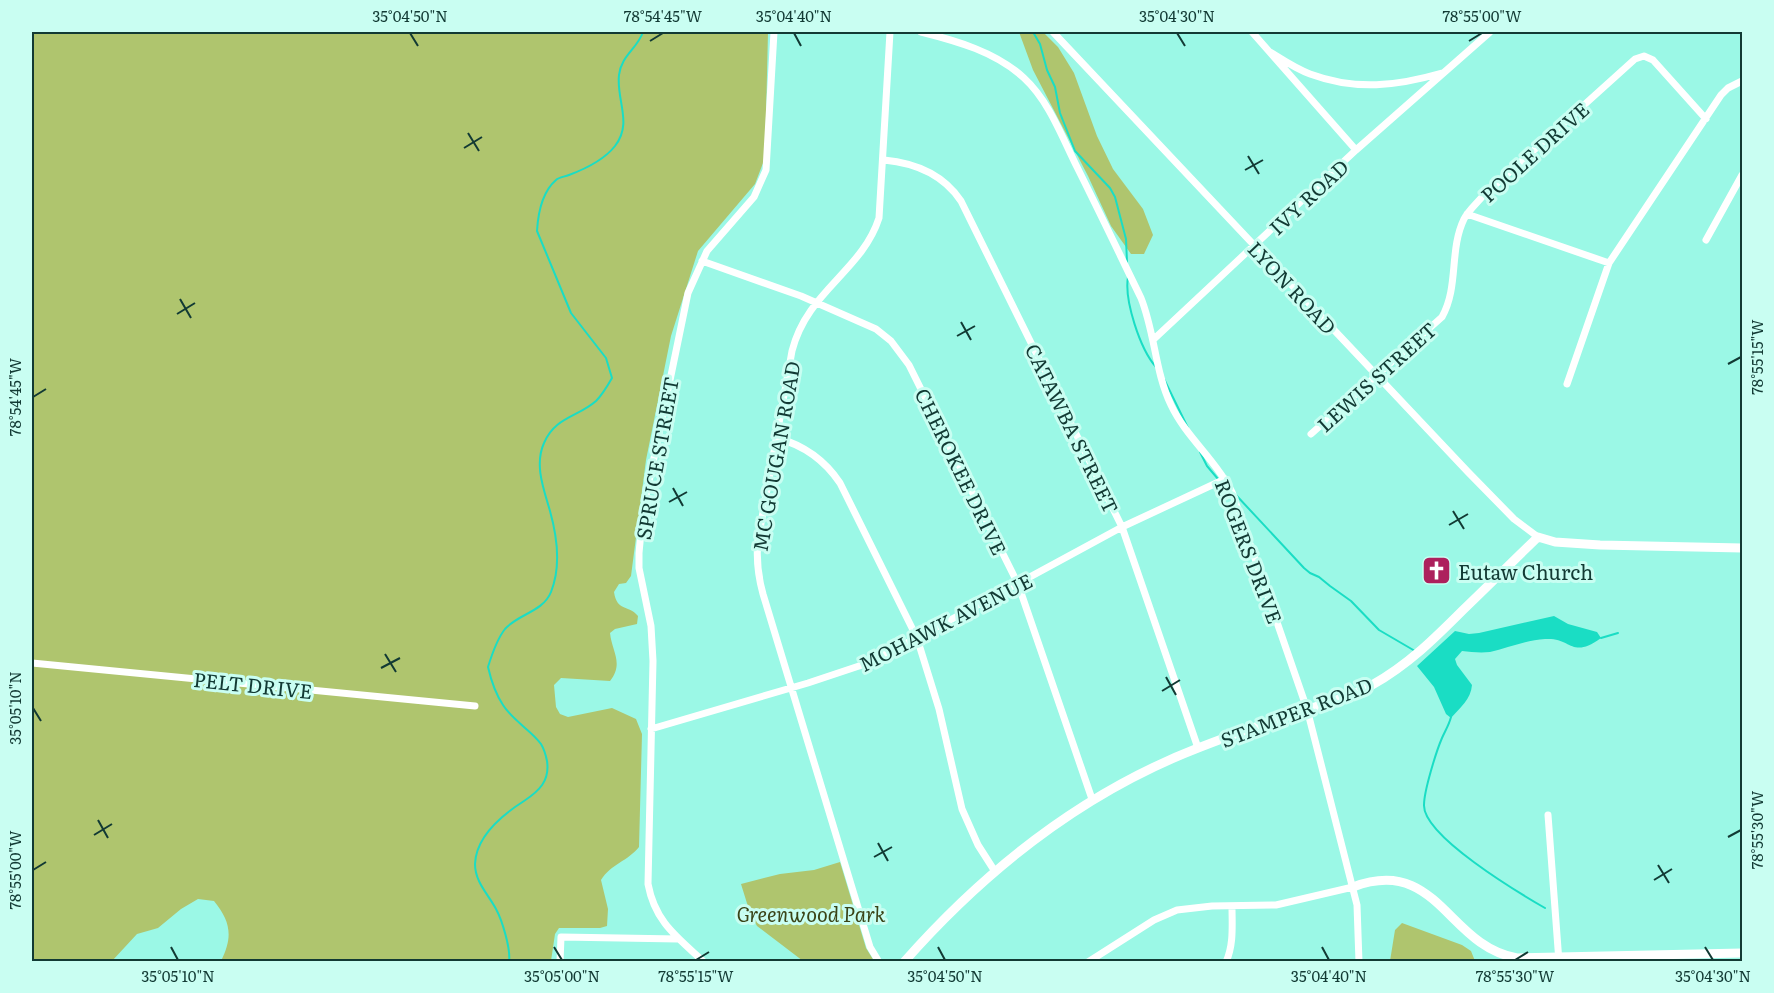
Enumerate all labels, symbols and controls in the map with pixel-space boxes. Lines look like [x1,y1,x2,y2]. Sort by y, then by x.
text: 35°04'50"N [372,4,448,27]
text: 78°54'45"W [624,4,703,27]
text: 35°04'40"N [756,4,832,27]
text: 35°04'30"N [1139,4,1215,27]
text: 78°55'00"W [1442,4,1522,27]
street label: POOLE DRIVE [1473,94,1595,208]
street label: IVY ROAD [1261,151,1355,241]
street label: LYON ROAD [1242,234,1344,340]
street label: LEWIS STREET [1310,314,1442,438]
text: 78°55'15"W [1745,319,1768,395]
street label: CATAWBA STREET [1019,338,1127,518]
text: 78°54'45"W [3,357,26,436]
street label: MC GOUGAN ROAD [743,359,807,553]
street label: SPRUCE STREET [627,374,685,542]
street label: CHEROKEE DRIVE [909,382,1015,560]
street label: ROGERS DRIVE [1209,474,1291,628]
church icon: Eutaw Church [1421,555,1453,587]
place label: Eutaw Church [1458,556,1593,586]
street label: MOHAWK AVENUE [853,564,1037,678]
street label: PELT DRIVE [192,663,314,705]
street label: STAMPER ROAD [1216,668,1376,754]
text: 35°05'10"N [3,671,26,745]
text: 78°55'30"W [1745,790,1768,869]
text: 78°55'00"W [3,830,26,910]
park label: Greenwood Park [736,898,886,928]
text: 35°05'10"N [141,964,215,987]
text: 35°05'00"N [524,964,600,987]
text: 78°55'15"W [658,964,734,987]
text: 35°04'50"N [907,964,983,987]
text: 35°04'40"N [1291,964,1367,987]
text: 78°55'30"W [1476,964,1555,987]
text: 35°04'30"N [1675,964,1751,987]

